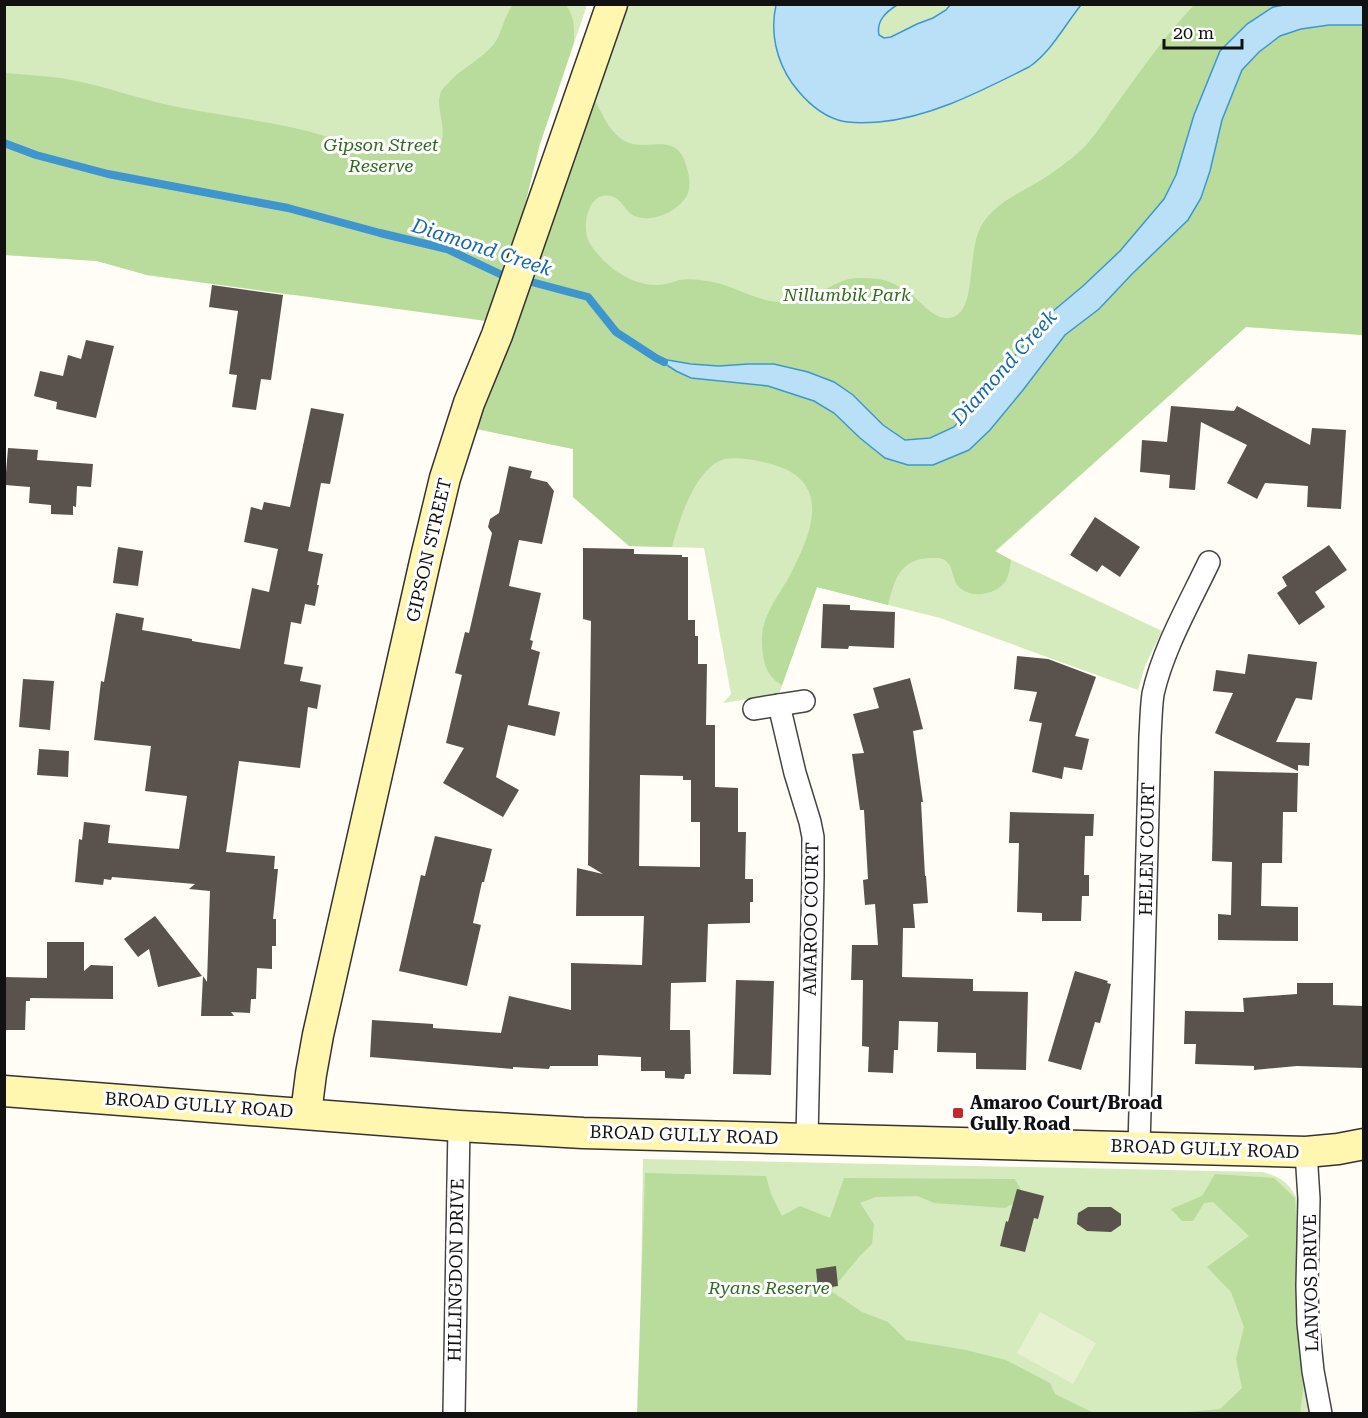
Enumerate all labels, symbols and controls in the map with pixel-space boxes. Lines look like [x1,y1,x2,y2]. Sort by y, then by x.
scale bar [1164,12,1242,50]
text: 20 m [1173,22,1214,43]
park label: Gipson Street Reserve [324,134,439,176]
water label: Diamond Creek [408,213,555,281]
park label: Nillumbik Park [782,284,911,305]
water label: Diamond Creek [946,305,1062,430]
street label: GIPSON STREET [402,476,455,624]
street label: HELEN COURT [1135,782,1158,916]
street label: AMAROO COURT [799,842,822,996]
street label: BROAD GULLY ROAD [104,1087,294,1122]
place label: Amaroo Court/Broad Gully Road [970,1092,1163,1134]
marker: Amaroo Court/Broad Gully Road [951,1106,965,1120]
street label: BROAD GULLY ROAD [589,1121,779,1148]
street label: BROAD GULLY ROAD [1110,1135,1300,1162]
street label: HILLINGDON DRIVE [443,1178,468,1362]
street label: LANVOS DRIVE [1299,1214,1322,1352]
park label: Ryans Reserve [707,1277,830,1298]

